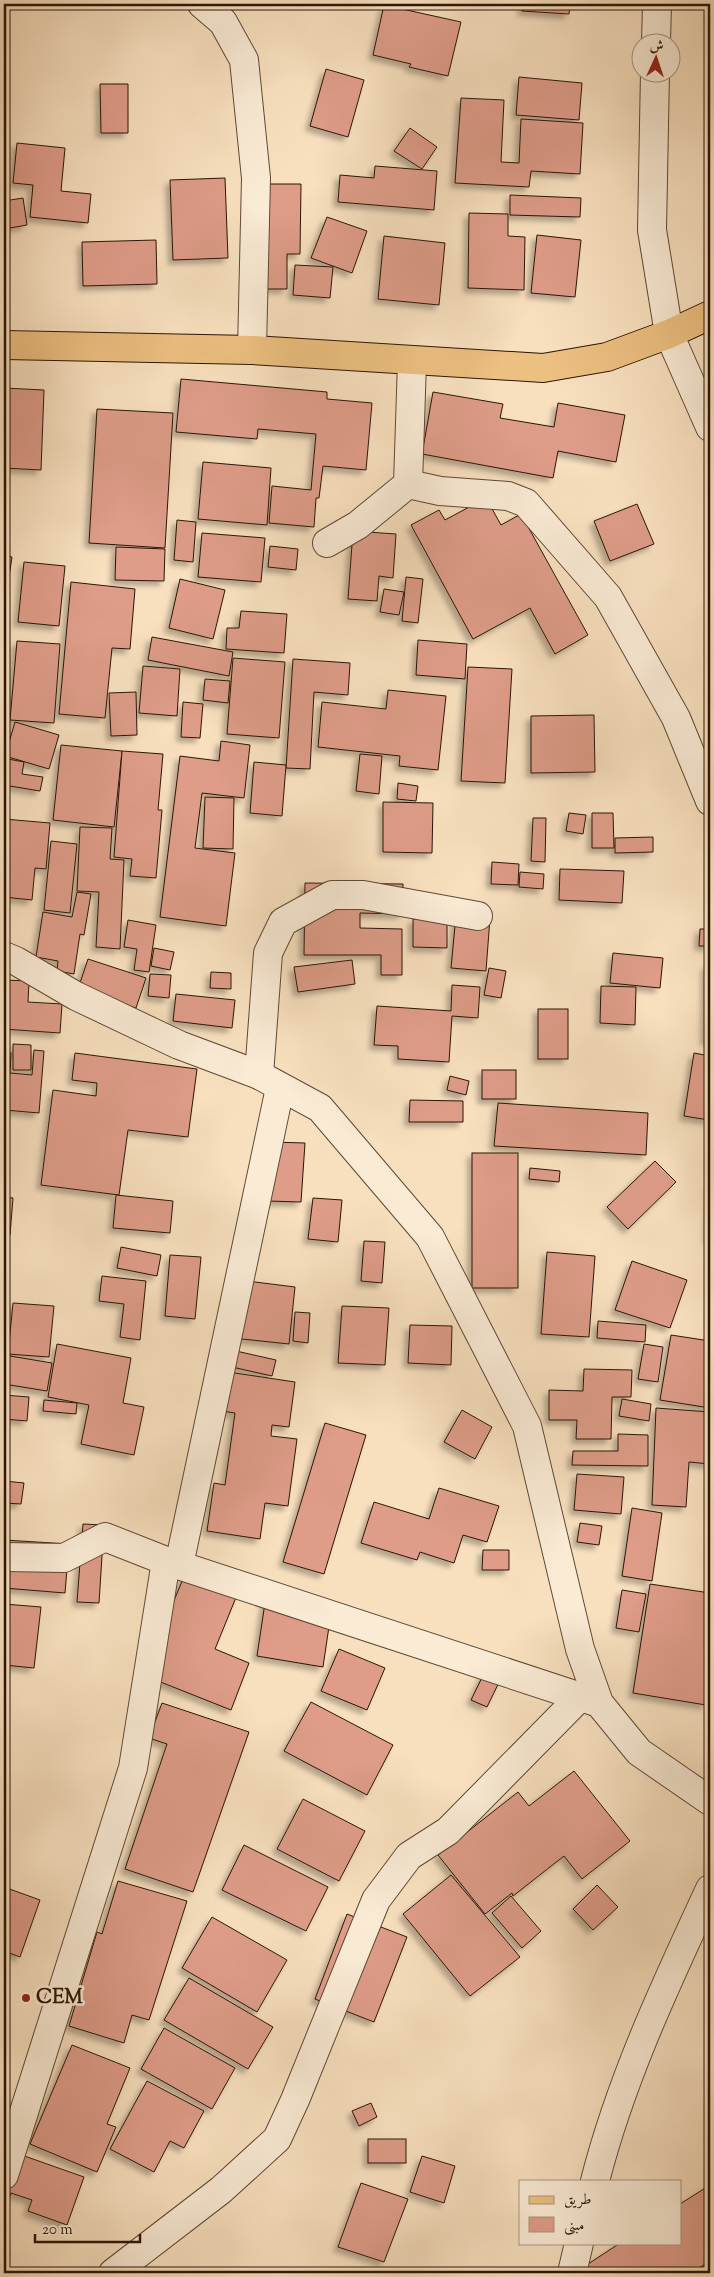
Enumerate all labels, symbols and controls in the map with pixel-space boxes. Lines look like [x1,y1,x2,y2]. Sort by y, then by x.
north arrow [632,32,682,82]
text: ش [649,37,664,57]
place label: CEM [36,1984,83,2013]
marker: CEM [20,1992,32,2004]
legend [519,2180,682,2244]
text: طريق [564,2190,591,2211]
scale bar [35,2212,140,2244]
text: مبنى [564,2216,584,2237]
text: 20 m [42,2220,73,2241]

